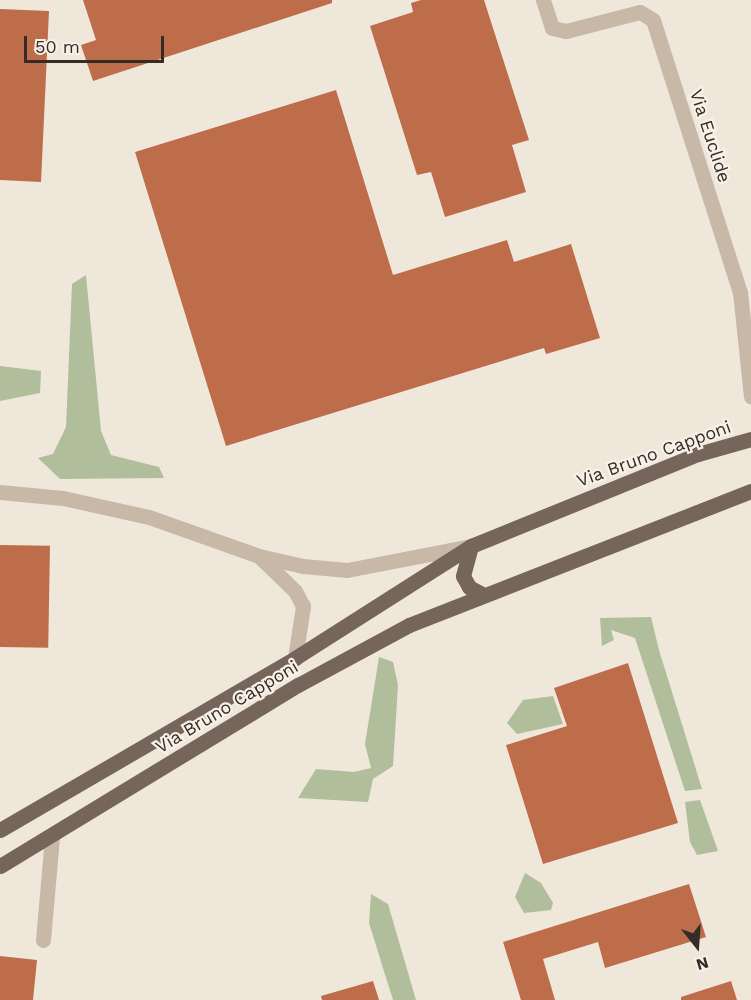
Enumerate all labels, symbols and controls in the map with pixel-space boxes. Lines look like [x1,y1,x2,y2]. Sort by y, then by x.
scale bar [27,24,166,62]
text: 50 m [35,36,80,57]
street label: Via Euclide [685,86,735,186]
street label: Via Bruno Capponi [574,416,734,492]
street label: Via Bruno Capponi [152,656,302,758]
north arrow [667,916,727,976]
text: N [694,953,711,975]

